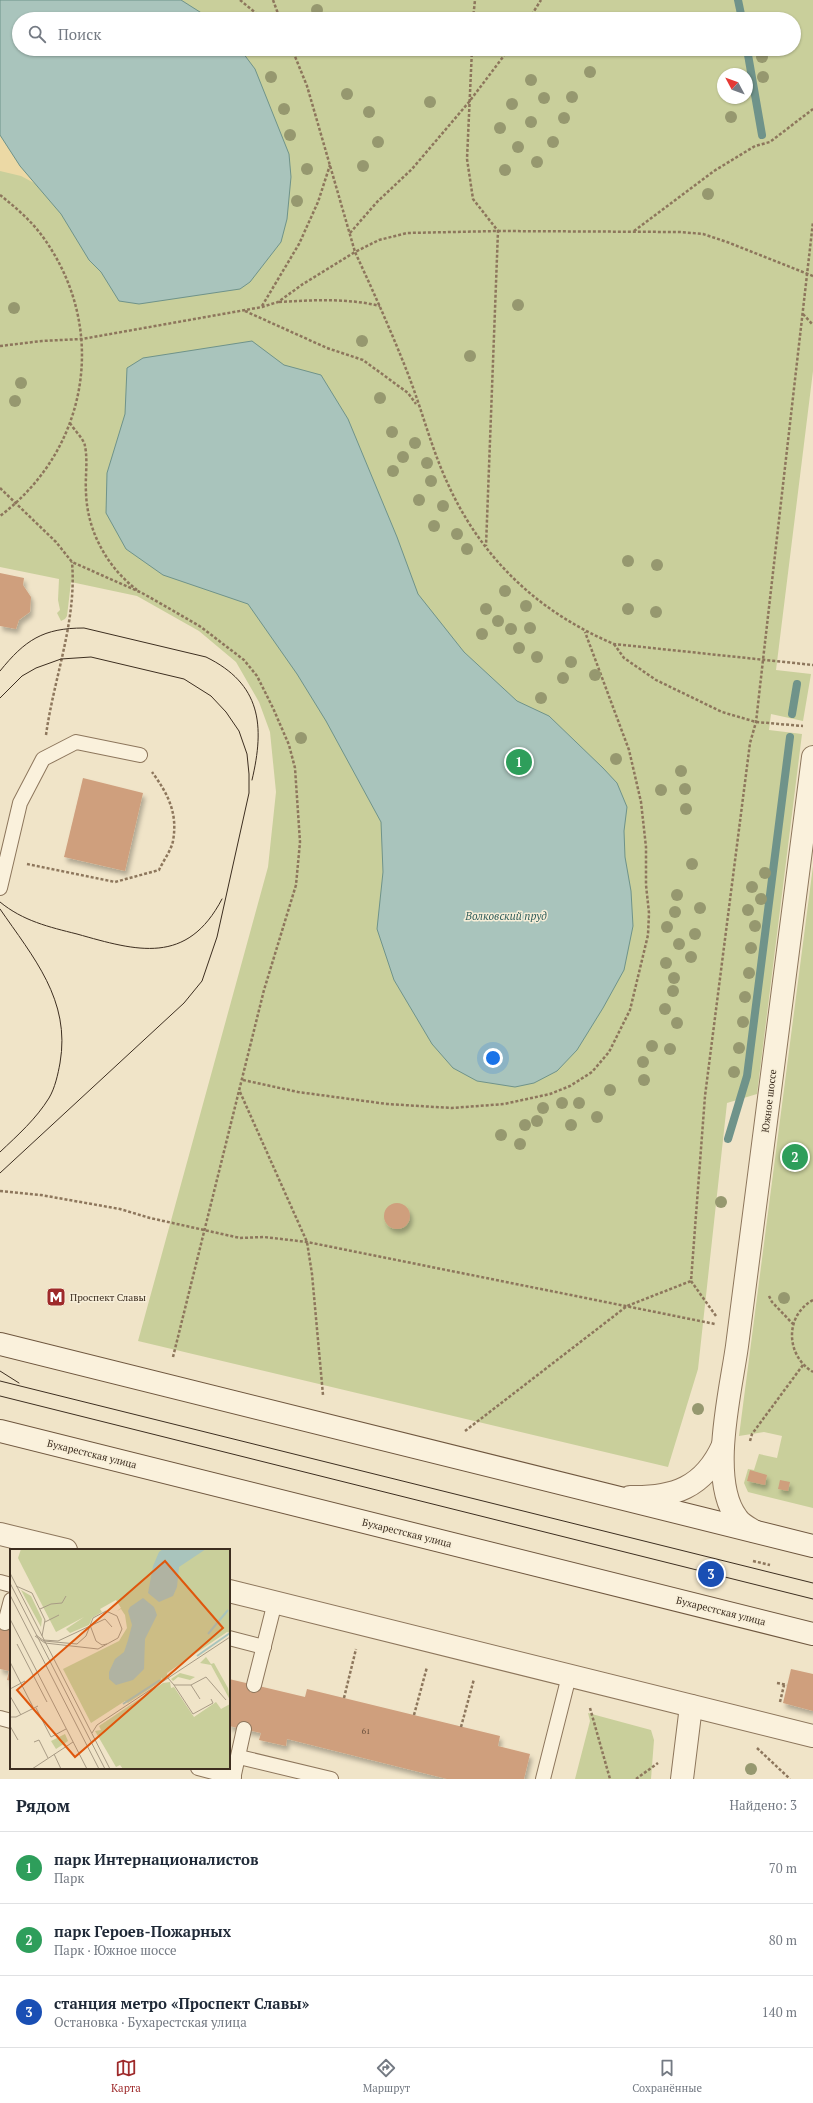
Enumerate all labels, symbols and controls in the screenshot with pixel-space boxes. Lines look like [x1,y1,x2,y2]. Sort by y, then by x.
search box [12,12,801,56]
icon: search [26,23,48,45]
text: Поиск [58,24,101,44]
north arrow [717,68,753,104]
pin: 1 [506,747,532,777]
water label: Волковский пруд [464,909,547,923]
your location [483,1048,503,1068]
street label: Южное шоссе [759,1069,779,1133]
pin: 2 [782,1142,808,1172]
metro station icon: Проспект Славы [45,1286,67,1308]
place label: Проспект Славы [70,1291,147,1304]
street label: Бухарестская улица [46,1437,138,1471]
street label: Бухарестская улица [361,1516,453,1550]
inset map [10,1549,230,1769]
pin: 3 [698,1559,724,1589]
street label: Бухарестская улица [675,1594,767,1628]
house number: 61 [362,1726,370,1736]
text: Рядом [16,1794,70,1817]
text: Найдено: 3 [730,1796,797,1814]
text: парк Интернационалистов [54,1849,259,1869]
text: 1 [25,1859,33,1877]
text: 70 m [769,1859,797,1877]
text: Парк [54,1869,84,1887]
text: парк Героев-Пожарных [54,1921,231,1941]
text: 2 [25,1931,33,1949]
text: 80 m [769,1931,797,1949]
text: Парк · Южное шоссе [54,1941,177,1959]
text: станция метро «Проспект Славы» [54,1993,309,2013]
text: 3 [25,2003,33,2021]
text: 140 m [762,2003,797,2021]
text: Остановка · Бухарестская улица [54,2013,247,2031]
tab: Карта [111,2057,141,2095]
tab: Маршрут [363,2057,410,2095]
tab: Сохранённые [632,2057,702,2095]

